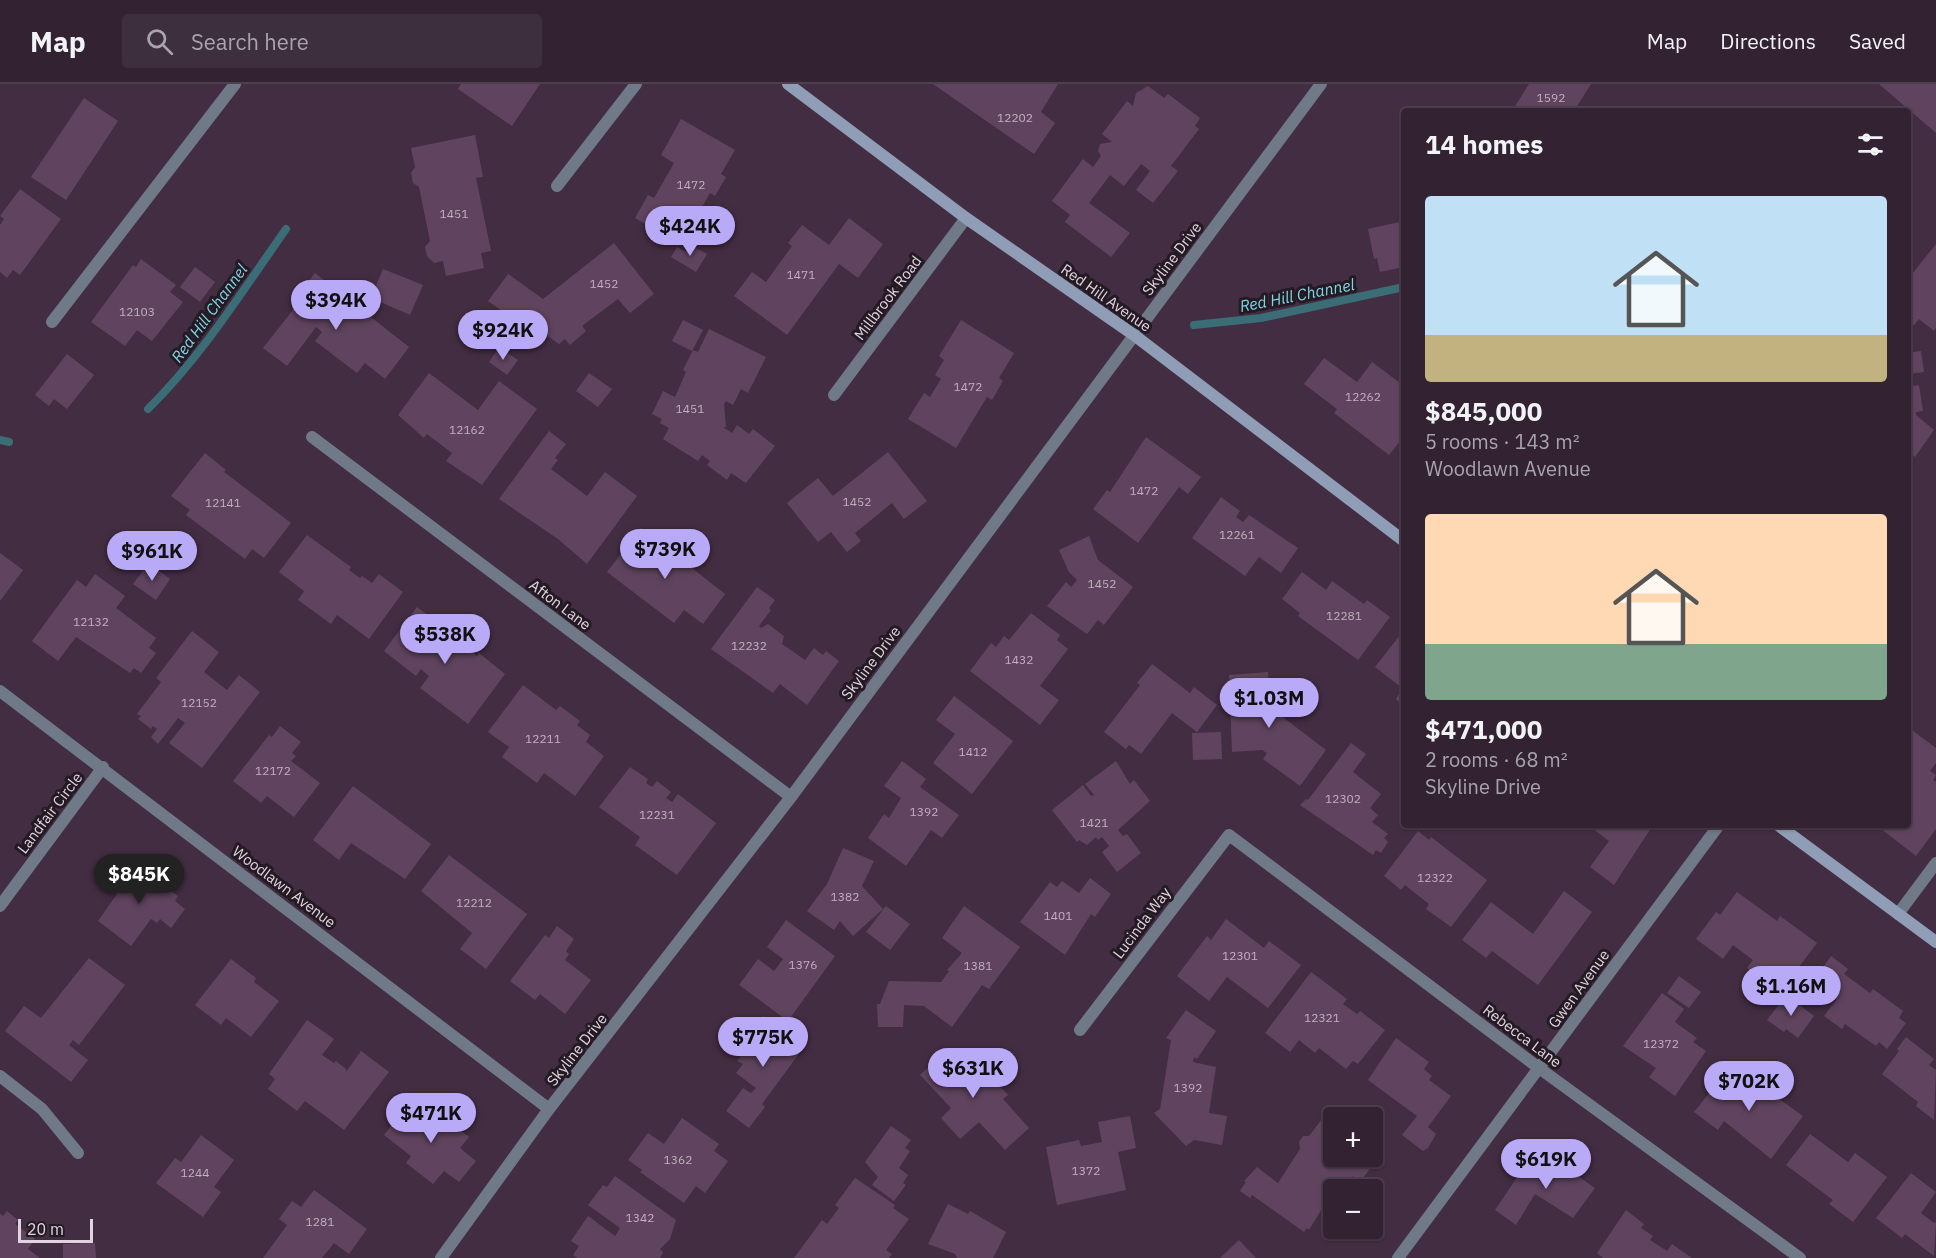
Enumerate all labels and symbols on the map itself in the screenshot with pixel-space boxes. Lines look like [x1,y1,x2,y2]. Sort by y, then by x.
house number: 1592 [1537,90,1565,105]
house number: 12202 [997,110,1033,125]
house number: 1472 [677,177,705,192]
house number: 1451 [440,206,468,221]
pin: $424K [648,206,732,257]
street label: Skyline Drive [1138,218,1205,299]
street label: Millbrook Road [850,252,926,344]
water label: Red Hill Channel [167,259,252,366]
street label: Red Hill Avenue [1057,259,1155,336]
house number: 1471 [787,267,815,282]
water label: Red Hill Channel [1238,274,1357,316]
house number: 1452 [590,276,618,291]
pin: $394K [294,280,378,331]
house number: 12103 [119,304,155,319]
pin: $924K [461,310,545,361]
house number: 1472 [954,379,982,394]
house number: 12262 [1345,389,1381,404]
house number: 1451 [676,401,704,416]
house number: 12162 [449,422,485,437]
house number: 1472 [1130,483,1158,498]
house number: 1452 [843,494,871,509]
house number: 12141 [205,495,241,510]
house number: 12261 [1219,527,1255,542]
pin: $739K [623,529,707,580]
pin: $961K [110,531,194,582]
street label: Afton Lane [526,575,595,634]
house number: 1452 [1088,576,1116,591]
house number: 12281 [1326,608,1362,623]
house number: 12132 [73,614,109,629]
pin: $538K [403,614,487,665]
street label: Skyline Drive [837,622,904,703]
house number: 12232 [731,638,767,653]
house number: 1432 [1005,652,1033,667]
pin: $1.03M [1220,678,1318,729]
house number: 12152 [181,695,217,710]
house number: 12211 [525,731,561,746]
house number: 1412 [959,744,987,759]
house number: 12172 [255,763,291,778]
street label: Landfair Circle [13,768,86,857]
house number: 12302 [1325,791,1361,806]
house number: 1392 [910,804,938,819]
house number: 12231 [639,807,675,822]
house number: 1421 [1080,815,1108,830]
street label: Woodlawn Avenue [229,842,340,932]
pin: $845K [97,854,181,905]
house number: 12322 [1417,870,1453,885]
street label: Lucinda Way [1109,883,1175,962]
house number: 1382 [831,889,859,904]
house number: 12212 [456,895,492,910]
house number: 1401 [1044,908,1072,923]
street label: Gwen Avenue [1544,946,1613,1032]
house number: 12301 [1222,948,1258,963]
house number: 1376 [789,957,817,972]
house number: 1381 [964,958,992,973]
pin: $1.16M [1742,966,1840,1017]
street label: Rebecca Lane [1479,1000,1565,1071]
street label: Skyline Drive [542,1010,611,1090]
house number: 12321 [1304,1010,1340,1025]
pin: $775K [721,1017,805,1068]
house number: 12372 [1643,1036,1679,1051]
pin: $631K [931,1048,1015,1099]
pin: $702K [1707,1061,1791,1112]
house number: 1392 [1174,1080,1202,1095]
pin: $471K [389,1093,473,1144]
pin: $619K [1504,1139,1588,1190]
house number: 1362 [664,1152,692,1167]
house number: 1372 [1072,1163,1100,1178]
house number: 1244 [181,1165,209,1180]
house number: 1342 [626,1210,654,1225]
house number: 1281 [306,1214,334,1229]
scale bar [18,1216,93,1244]

